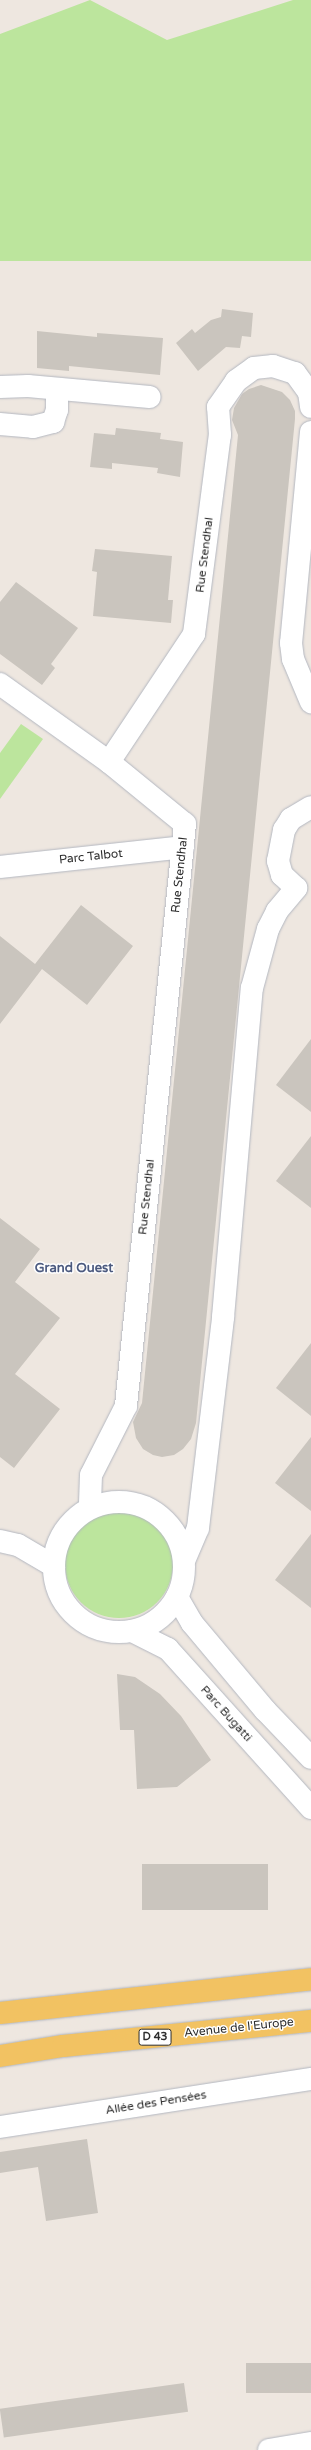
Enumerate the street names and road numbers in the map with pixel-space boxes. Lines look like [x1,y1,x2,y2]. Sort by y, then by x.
street label: Rue Stendhal [193,516,217,594]
street label: Rue Stendhal [169,836,191,914]
street label: Parc Talbot [58,846,124,868]
street label: Rue Stendhal [136,1158,158,1236]
street label: Parc Bugatti [197,1683,255,1745]
street label: Avenue de l'Europe [184,2015,294,2041]
road number: D 43 [138,2028,172,2046]
street label: Allée des Pensées [105,2088,207,2118]

